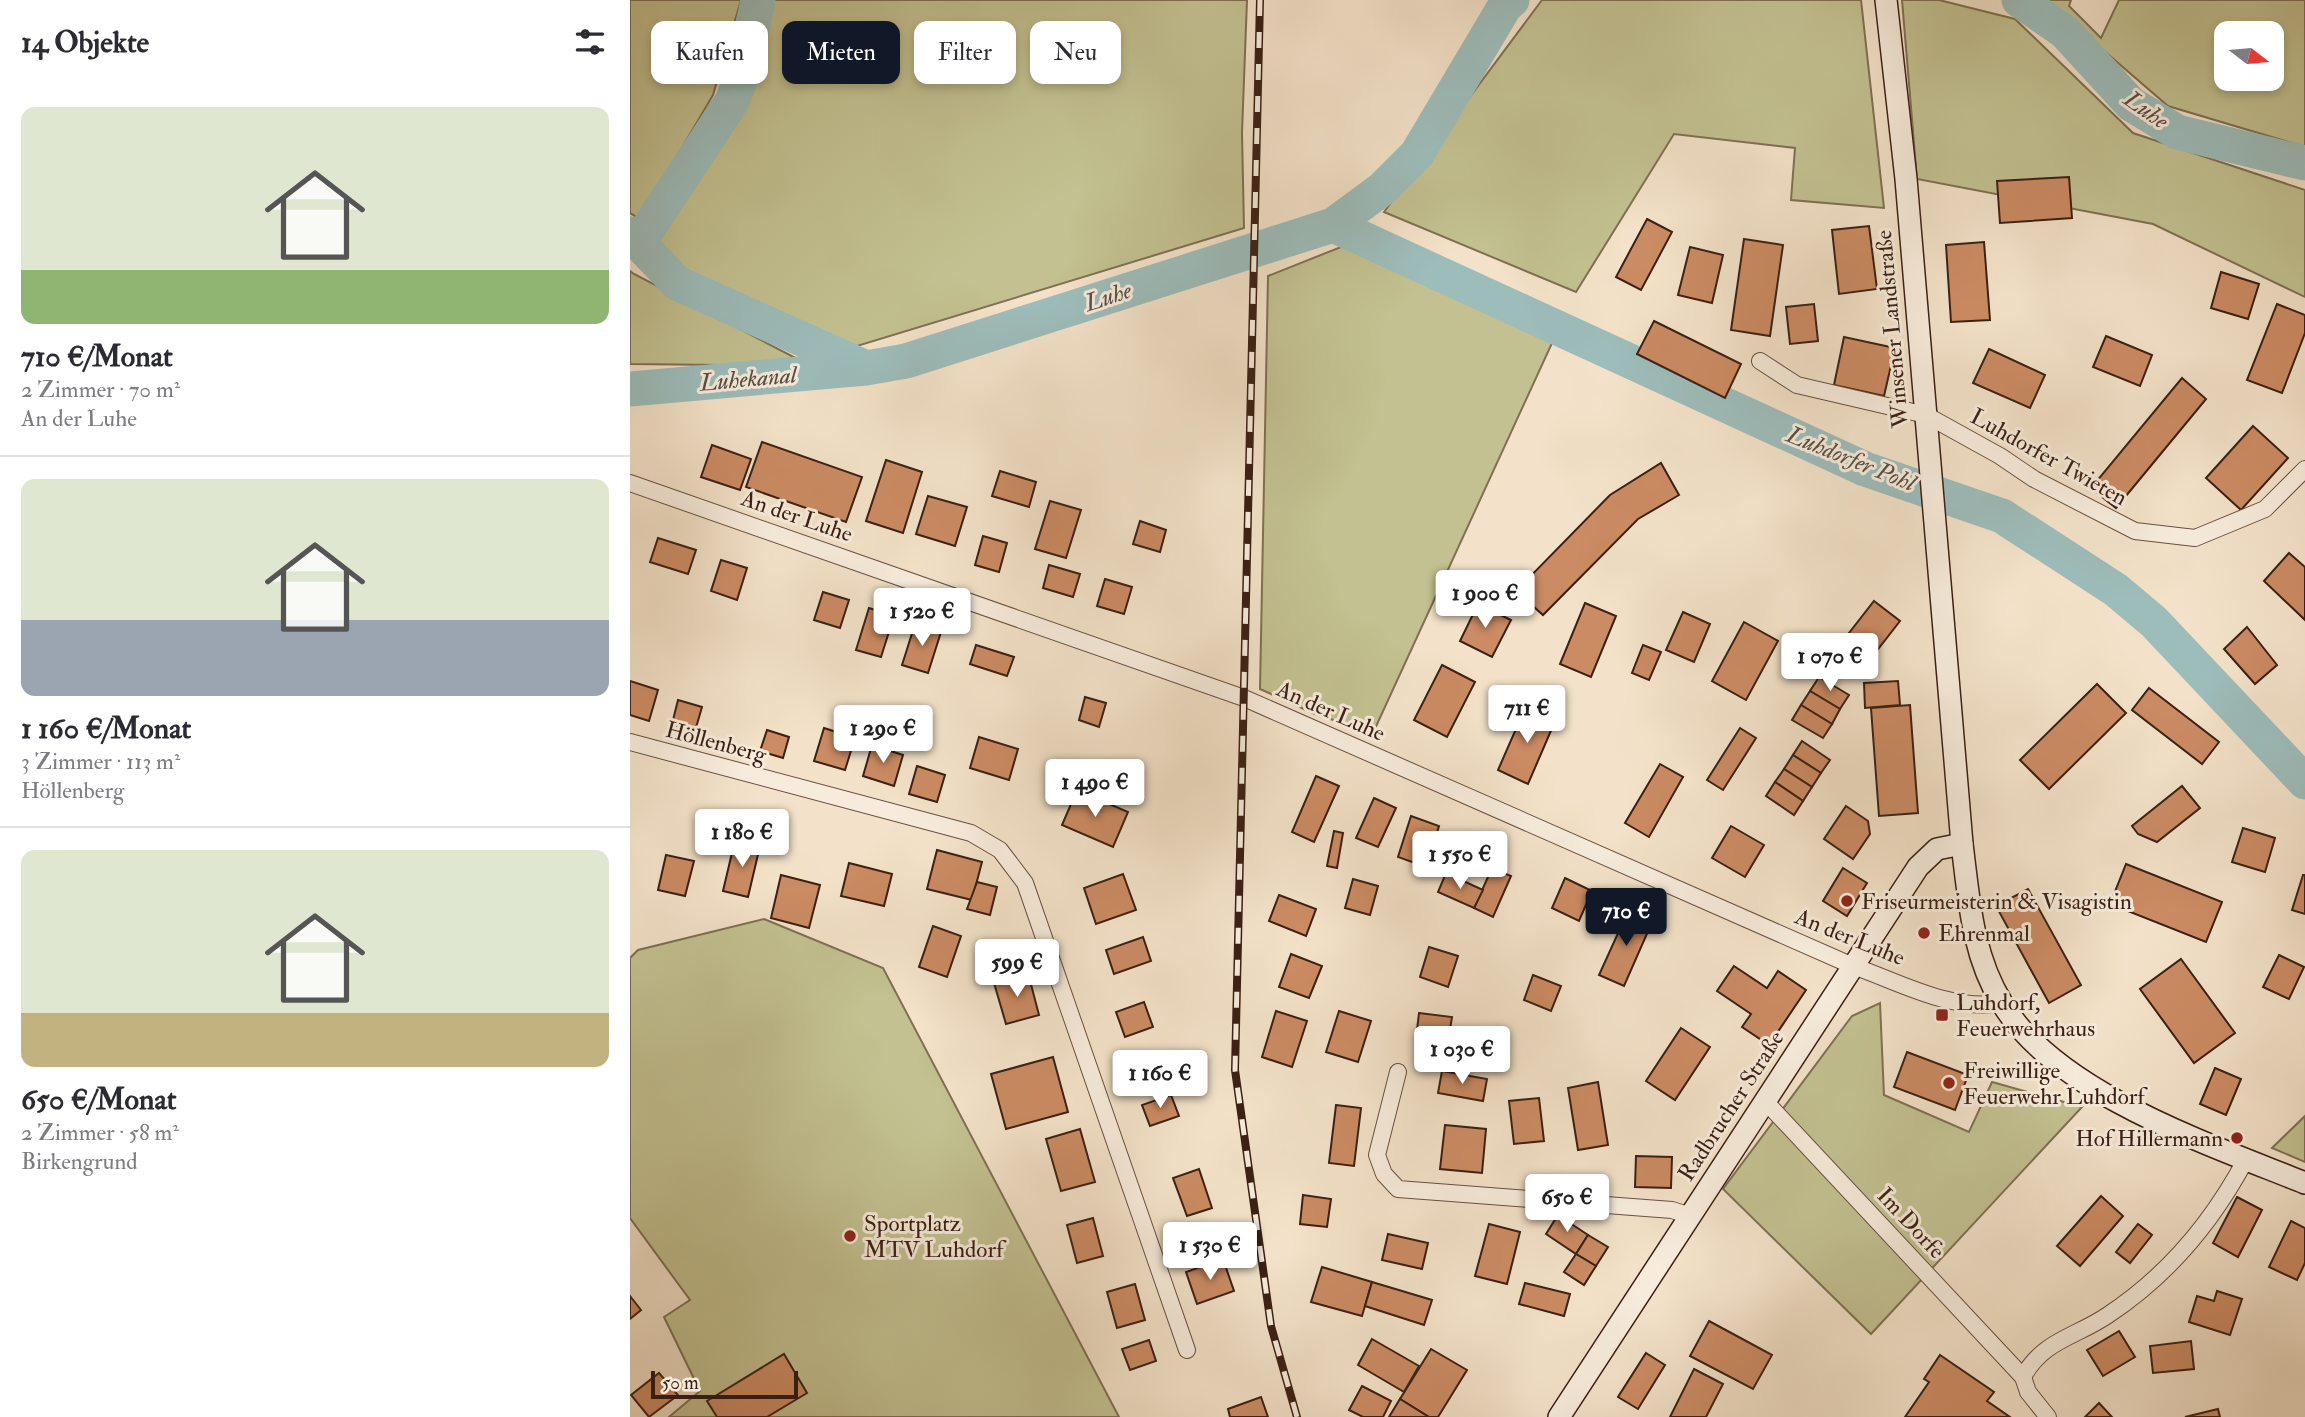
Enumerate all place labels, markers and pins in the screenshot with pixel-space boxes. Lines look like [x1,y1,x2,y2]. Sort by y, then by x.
pin: 1 900 € [1420,570,1550,630]
pin: 1 520 € [857,588,987,648]
pin: 1 070 € [1765,634,1895,693]
pin: 711 € [1478,686,1576,745]
pin: 1 290 € [818,706,948,765]
pin: 1 490 € [1030,760,1160,819]
pin: 1 180 € [677,810,807,869]
pin: 1 550 € [1395,832,1525,891]
place label: Friseurmeisterin & Visagistin [1861,887,2132,916]
pin: 710 € [1577,888,1675,948]
marker: Friseurmeisterin & Visagistin [1839,893,1855,909]
place label: Ehrenmal [1938,919,2030,948]
marker: Ehrenmal [1916,925,1932,941]
pin: 599 € [968,940,1066,999]
place label: Luhdorf, Feuerwehrhaus [1956,988,2095,1043]
marker: Luhdorf, Feuerwehrhaus [1934,1007,1950,1023]
pin: 1 030 € [1397,1026,1527,1086]
pin: 1 160 € [1095,1050,1225,1110]
place label: Freiwillige Feuerwehr Luhdorf [1963,1056,2148,1111]
marker: Freiwillige Feuerwehr Luhdorf [1941,1075,1957,1091]
place label: Hof Hillermann [2075,1124,2223,1153]
marker: Hof Hillermann [2229,1130,2245,1146]
pin: 650 € [1518,1174,1616,1234]
place label: Sportplatz MTV Luhdorf [864,1209,1007,1264]
pin: 1 530 € [1145,1222,1275,1282]
marker: Sportplatz MTV Luhdorf [842,1228,858,1244]

